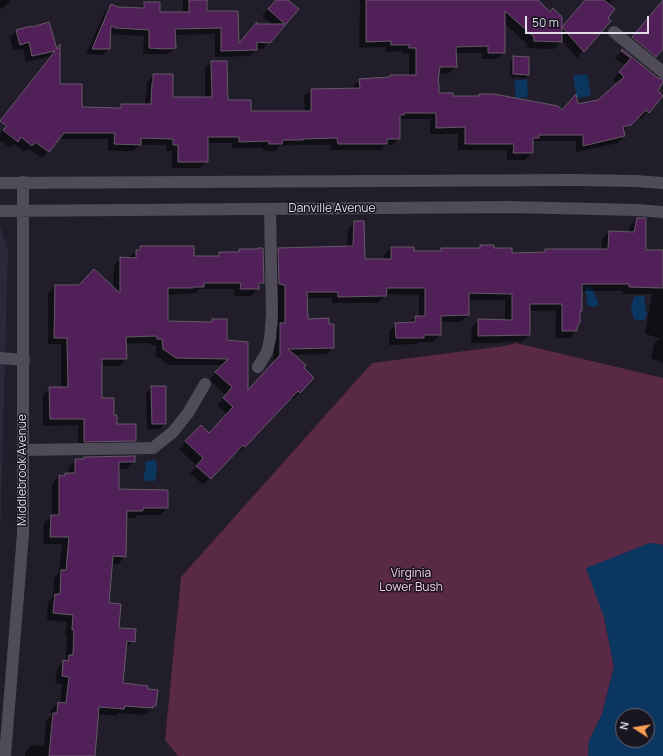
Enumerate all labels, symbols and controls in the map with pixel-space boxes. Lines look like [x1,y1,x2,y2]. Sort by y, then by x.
scale bar [527,8,651,34]
text: 50 m [532,14,559,31]
street label: Danville Avenue [289,202,375,216]
street label: Middlebrook Avenue [16,414,30,526]
park label: Virginia Lower Bush [379,567,443,595]
north arrow [615,708,655,748]
text: N [616,720,632,731]

